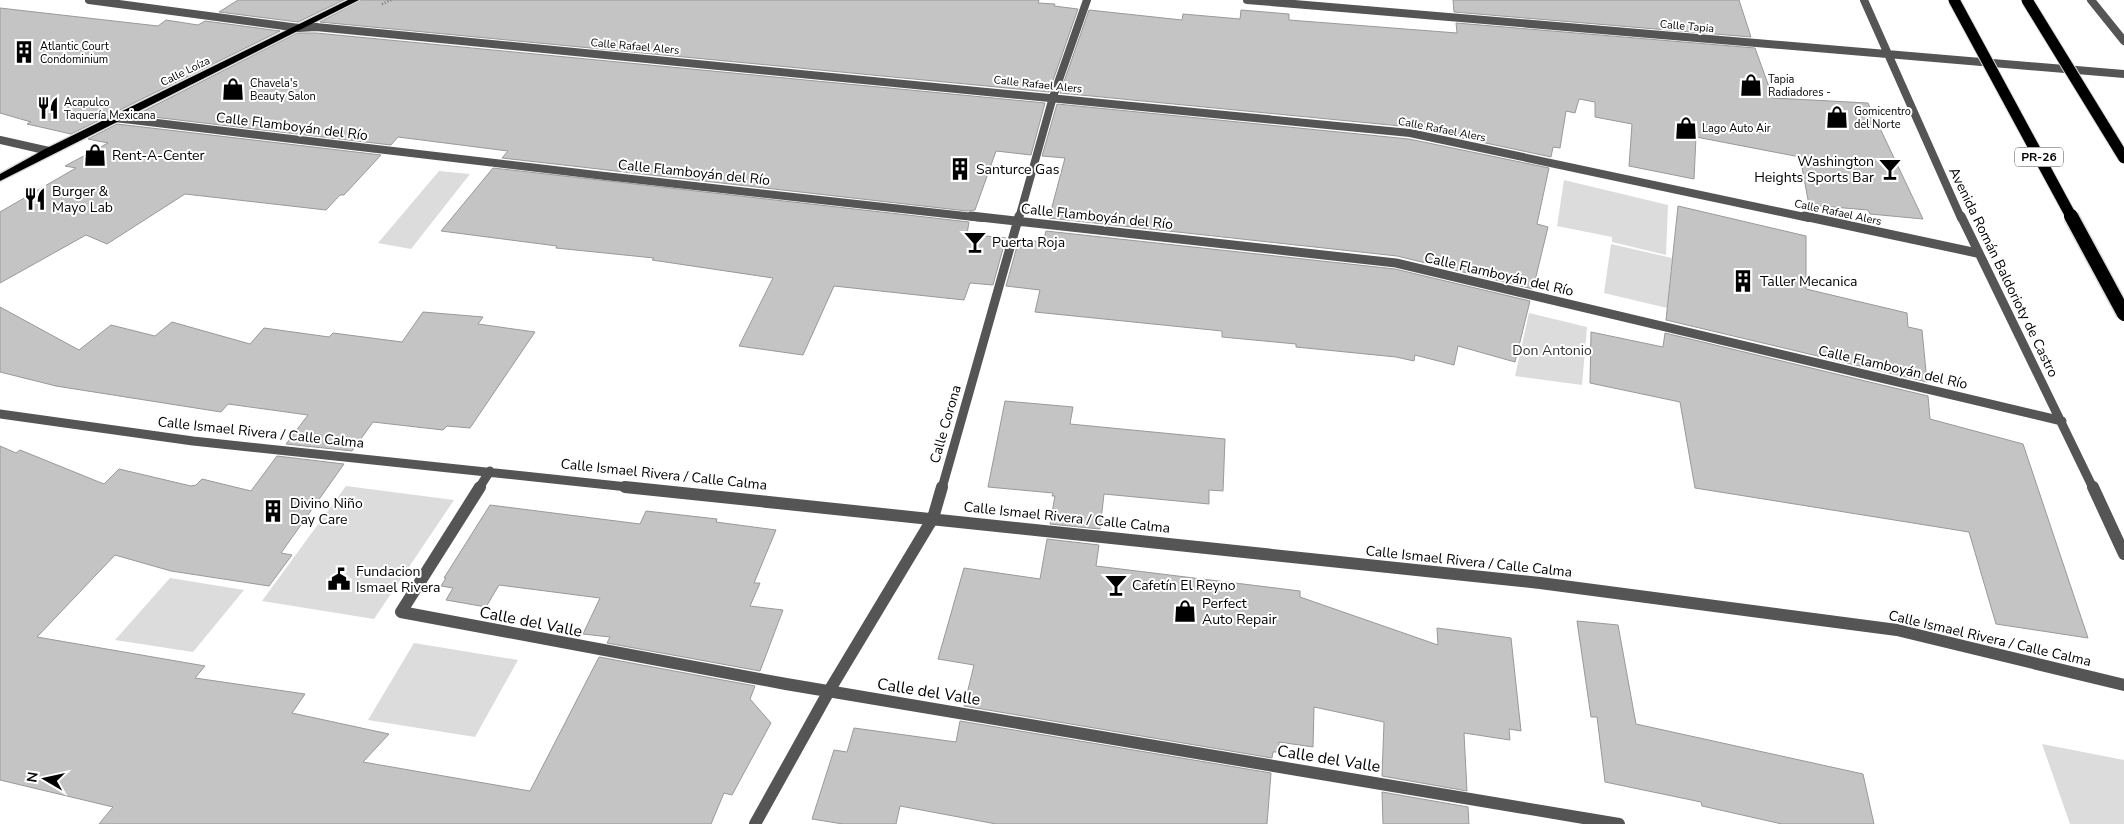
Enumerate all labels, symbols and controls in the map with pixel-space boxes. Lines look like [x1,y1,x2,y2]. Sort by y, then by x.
street label: Calle Tapia [1659,17,1715,36]
street label: Calle Rafael Alers [590,35,680,58]
building icon: Atlantic Court Condominium [11,39,37,65]
place label: Atlantic Court Condominium [40,39,109,67]
street label: Calle Loíza [158,53,213,90]
street label: Calle Rafael Alers [993,72,1083,97]
shop icon: Tapia Radiadores - [1738,72,1764,98]
place label: Tapia Radiadores - [1768,72,1831,100]
shop icon: Chavela's Beauty Salon [220,76,246,102]
place label: Chavela's Beauty Salon [250,76,316,104]
restaurant icon: Acapulco Taquería Mexicana [35,95,61,121]
place label: Acapulco Taquería Mexicana [64,95,156,123]
shop icon: Gomicentro del Norte [1824,104,1850,130]
place label: Gomicentro del Norte [1854,104,1911,132]
street label: Calle Flamboyán del Río [215,108,369,145]
street label: Calle Rafael Alers [1397,114,1487,145]
shop icon: Lago Auto Air [1673,115,1699,141]
place label: Lago Auto Air [1702,121,1771,136]
shop icon: Rent-A-Center [82,142,108,168]
place label: Rent-A-Center [112,146,205,165]
road number: PR-26 [2015,148,2063,166]
place label: Washington Heights Sports Bar [1754,152,1874,187]
street label: Calle Flamboyán del Río [617,155,771,190]
building icon: Santurce Gas [947,156,973,182]
bar icon: Washington Heights Sports Bar [1877,156,1903,182]
place label: Santurce Gas [976,160,1060,179]
street label: Avenida Román Baldorioty de Castro [1944,164,2063,381]
place label: Burger & Mayo Lab [52,182,113,217]
restaurant icon: Burger & Mayo Lab [22,186,48,212]
street label: Calle Rafael Alers [1793,196,1883,229]
street label: Calle Flamboyán del Río [1020,199,1174,234]
bar icon: Puerta Roja [962,229,988,255]
place label: Puerta Roja [992,233,1065,252]
street label: Calle Flamboyán del Río [1422,248,1576,301]
building icon: Taller Mecanica [1730,268,1756,294]
place label: Taller Mecanica [1760,272,1857,291]
park label: Don Antonio [1512,341,1592,360]
street label: Calle Flamboyán del Río [1816,341,1970,394]
street label: Calle Corona [925,383,966,466]
street label: Calle Ismael Rivera / Calle Calma [157,412,365,453]
street label: Calle Ismael Rivera / Calle Calma [560,454,768,495]
place label: Divino Niño Day Care [290,494,363,529]
street label: Calle Ismael Rivera / Calle Calma [963,497,1171,538]
building icon: Divino Niño Day Care [260,498,286,524]
street label: Calle Ismael Rivera / Calle Calma [1365,541,1573,582]
place label: Fundacion Ismael Rivera [356,562,440,597]
public building icon: Fundacion Ismael Rivera [326,566,352,592]
bar icon: Cafetín El Reyno [1103,572,1129,598]
place label: Cafetín El Reyno [1132,576,1236,595]
place label: Perfect Auto Repair [1202,594,1277,629]
shop icon: Perfect Auto Repair [1172,598,1198,624]
street label: Calle del Valle [478,601,584,643]
street label: Calle Ismael Rivera / Calle Calma [1887,606,2093,671]
street label: Calle del Valle [876,673,982,711]
street label: Calle del Valle [1276,740,1382,778]
north arrow [20,754,70,804]
text: N [22,770,43,784]

